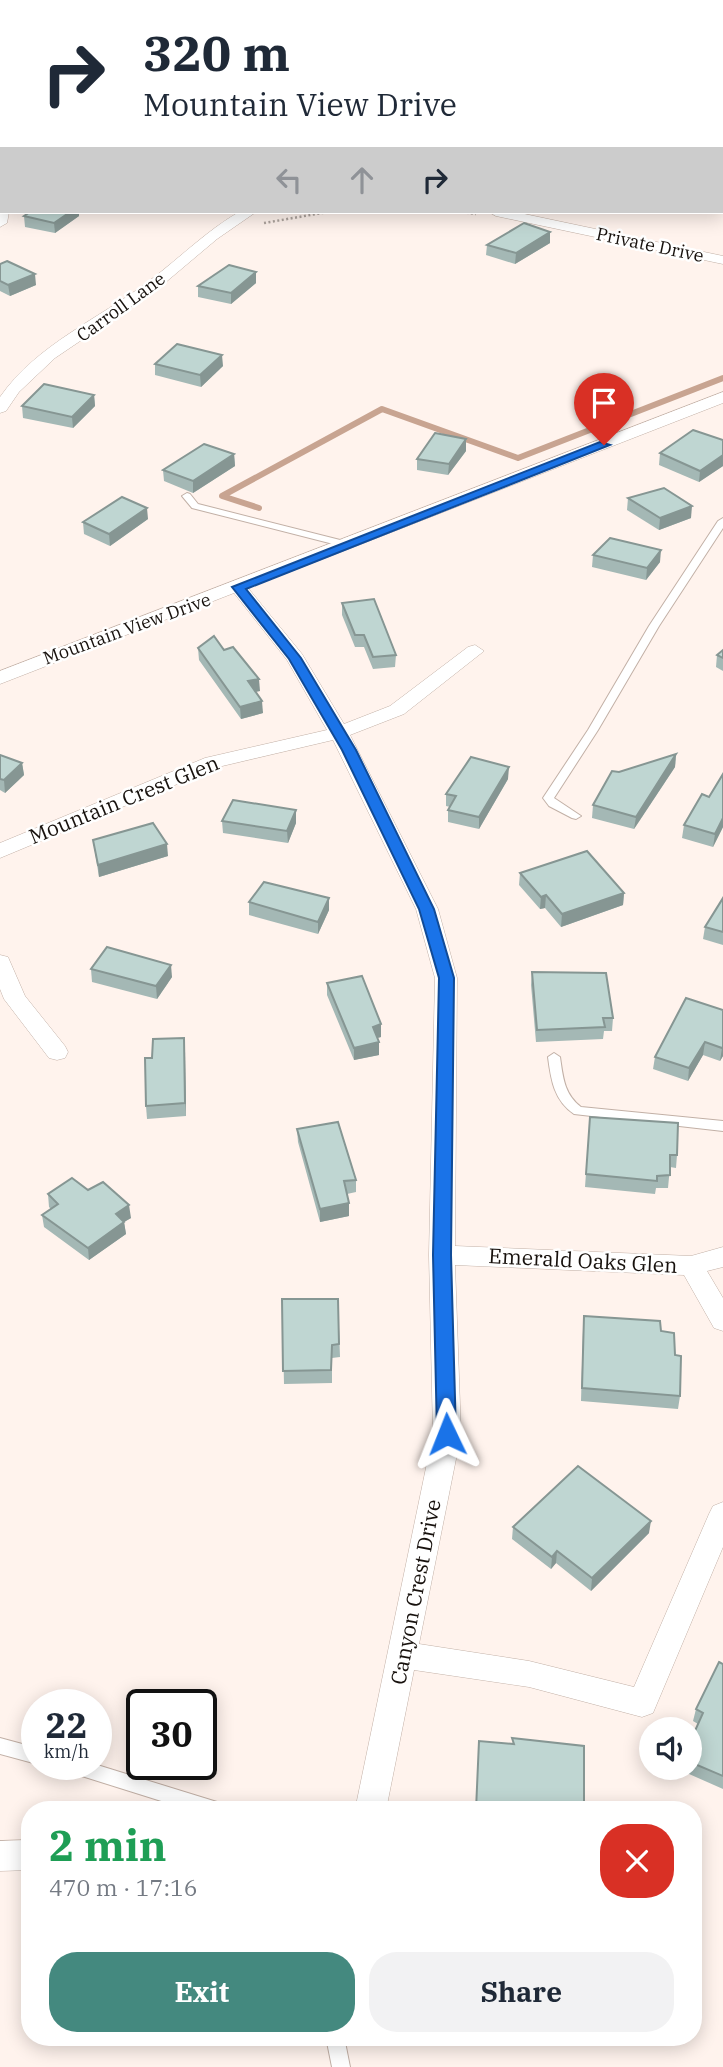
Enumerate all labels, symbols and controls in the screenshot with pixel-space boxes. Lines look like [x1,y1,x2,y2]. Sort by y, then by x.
text: 320 m [143,21,290,84]
icon: right [28,28,119,119]
text: Mountain View Drive [143,83,457,125]
icon: left [270,161,308,199]
icon: ahead [343,161,381,199]
icon: right [416,161,454,199]
street label: Private Drive [594,222,706,267]
street label: Carroll Lane [72,267,170,346]
pin [574,373,634,445]
icon: arrive [585,384,623,422]
street label: Mountain View Drive [40,588,214,670]
street label: Mountain Crest Glen [24,748,223,850]
street label: Emerald Oaks Glen [488,1241,678,1279]
position arrow [410,1397,484,1471]
street label: Canyon Crest Drive [383,1497,447,1687]
speed limit sign: 30 [126,1689,217,1780]
text: 22 [45,1702,88,1748]
map controls [639,1717,702,1780]
button: sound [639,1717,702,1780]
text: km/h [44,1740,89,1763]
text: 2 min [49,1818,167,1873]
button: close [600,1824,674,1898]
text: 470 m · 17:16 [49,1872,198,1902]
button: Exit [49,1952,355,2032]
button: Share [369,1952,674,2032]

